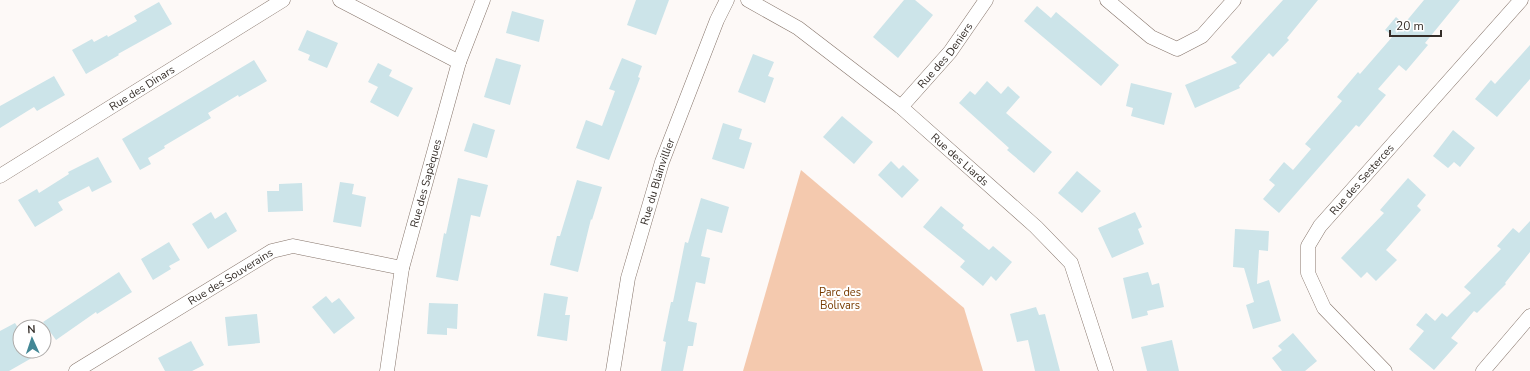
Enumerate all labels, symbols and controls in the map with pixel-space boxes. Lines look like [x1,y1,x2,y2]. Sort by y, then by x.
scale bar [1390,12,1441,38]
text: 20 m [1396,18,1424,34]
street label: Rue des Deniers [914,20,976,92]
street label: Rue des Dinars [106,62,178,114]
street label: Rue des Liards [928,130,992,190]
street label: Rue du Blainvillier [637,136,678,227]
street label: Rue des Sapèques [407,137,445,229]
street label: Rue des Sesterces [1326,141,1397,218]
street label: Rue des Souverains [185,245,276,309]
park label: Parc des Bolivars [819,285,861,313]
north arrow [12,319,52,359]
text: N [27,322,36,337]

